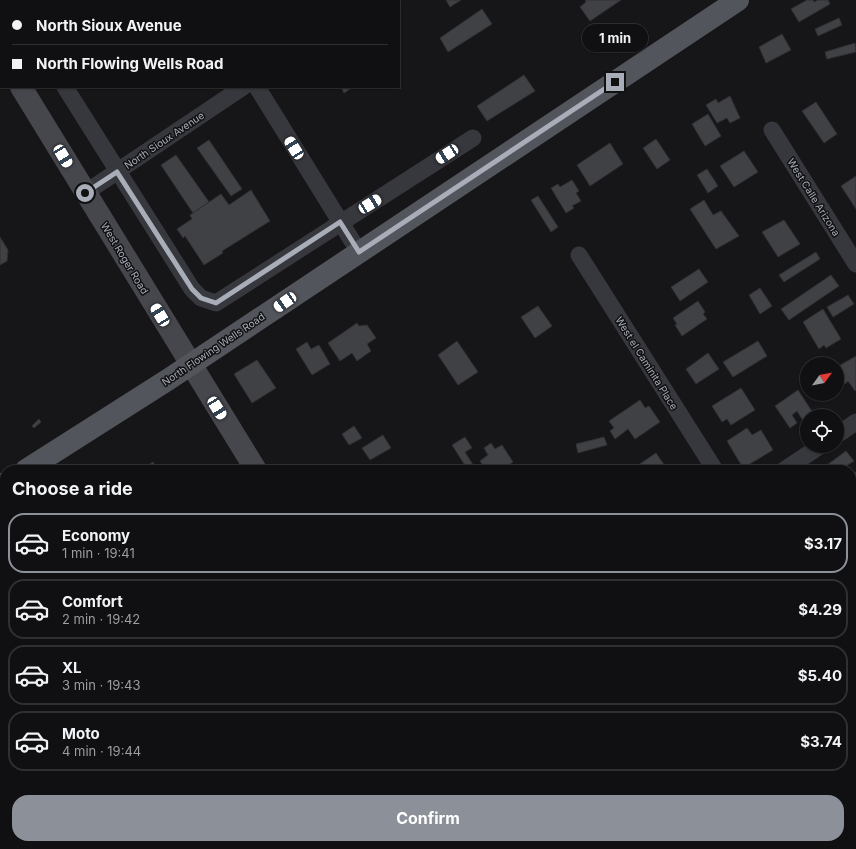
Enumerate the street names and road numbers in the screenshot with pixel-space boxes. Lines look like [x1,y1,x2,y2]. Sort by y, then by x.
street label: North Sioux Avenue [122,109,206,171]
street label: West Calle Arizona [785,156,843,238]
street label: West Roger Road [99,220,151,296]
street label: North Flowing Wells Road [159,310,267,388]
street label: West el Caminita Place [613,314,681,412]

